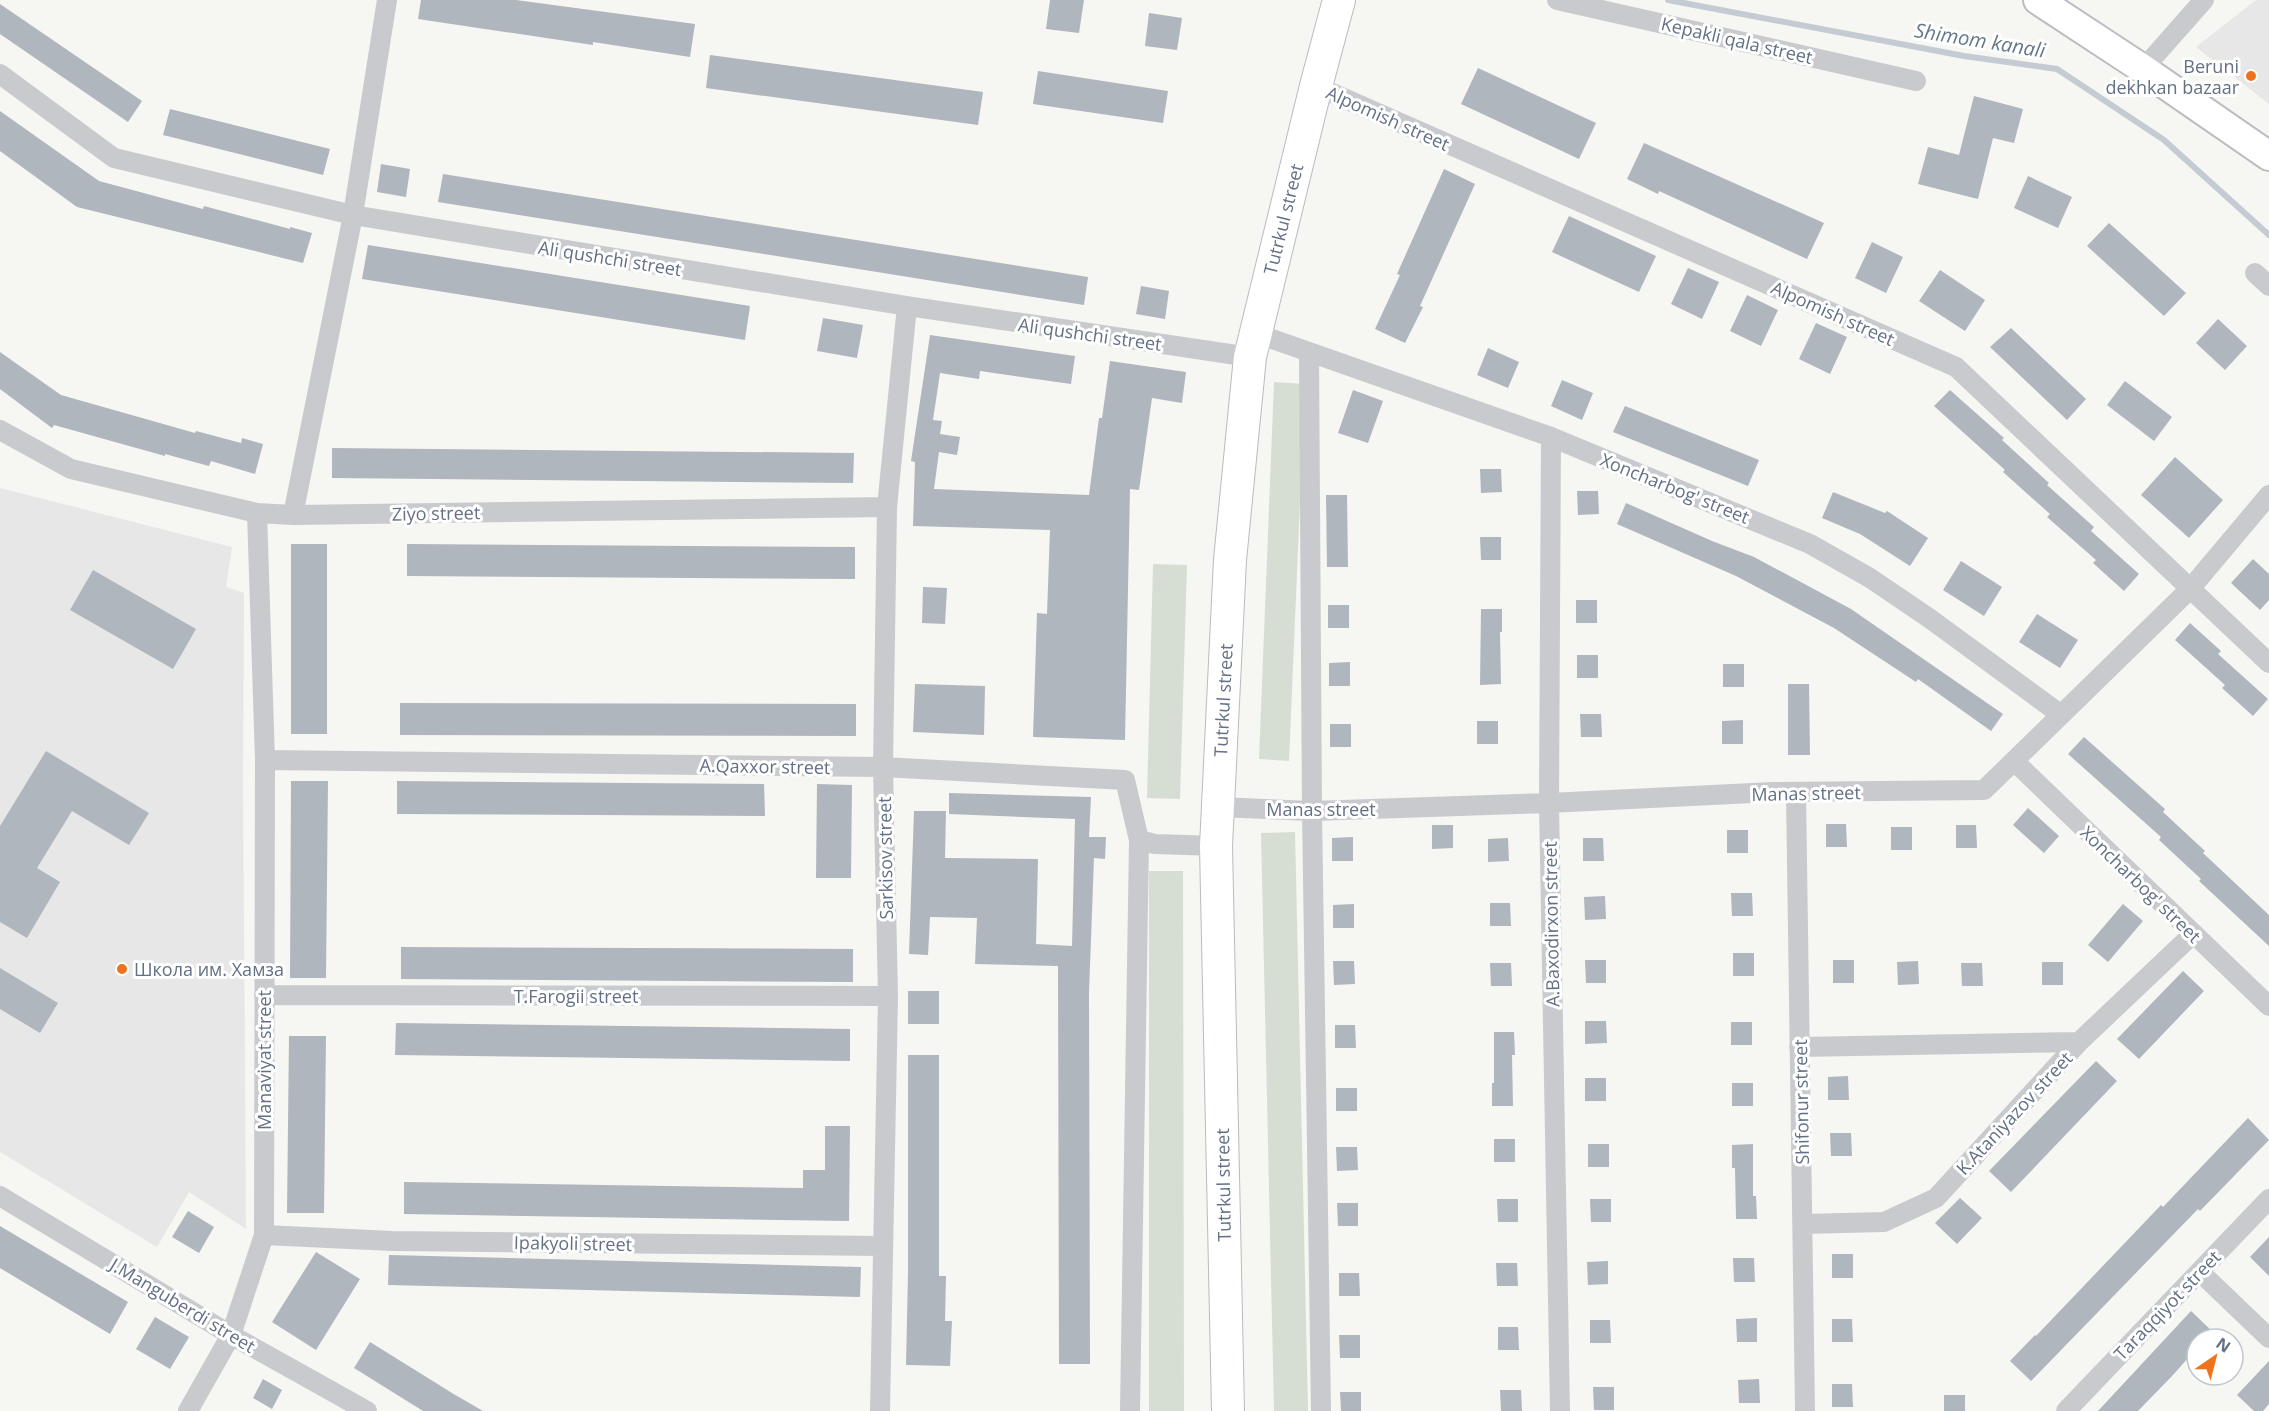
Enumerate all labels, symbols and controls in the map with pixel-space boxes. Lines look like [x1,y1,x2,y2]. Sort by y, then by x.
street label: Kepakli qala street [1659,11,1815,69]
water label: Shimom kanali [1913,16,2048,64]
place label: Beruni dekhkan bazaar [2105,54,2240,99]
marker: Beruni dekhkan bazaar [2244,69,2258,83]
street label: Alpomish street [1323,80,1453,156]
street label: Tutrkul street [1258,161,1308,277]
street label: Ali qushchi street [537,235,683,281]
street label: Alpomish street [1768,275,1898,351]
street label: Ali qushchi street [1017,312,1163,356]
street label: Xoncharbog' street [1597,447,1753,529]
street label: Ziyo street [392,500,480,526]
street label: Tutrkul street [1208,643,1238,757]
street label: A.Qaxxor street [699,753,831,779]
street label: Manas street [1751,780,1861,806]
street label: Sarkisov street [872,796,898,920]
street label: Manas street [1266,797,1376,821]
street label: Xoncharbog' street [2076,820,2206,948]
street label: A.Baxodirxon street [1538,841,1564,1007]
place label: Школа им. Хамза [134,957,284,981]
marker: Школа им. Хамза [115,962,129,976]
street label: T.Farogii street [514,984,638,1008]
street label: Manaviyat street [252,990,276,1130]
street label: Shifonur street [1788,1039,1814,1165]
street label: K.Ataniyazov street [1951,1046,2077,1180]
street label: Tutrkul street [1210,1128,1236,1242]
street label: Ipakyoli street [514,1230,632,1256]
street label: Taraqqiyot street [2108,1245,2226,1365]
street label: J.Manguberdi street [104,1251,260,1358]
north arrow [2185,1327,2245,1387]
text: N [2212,1332,2235,1357]

